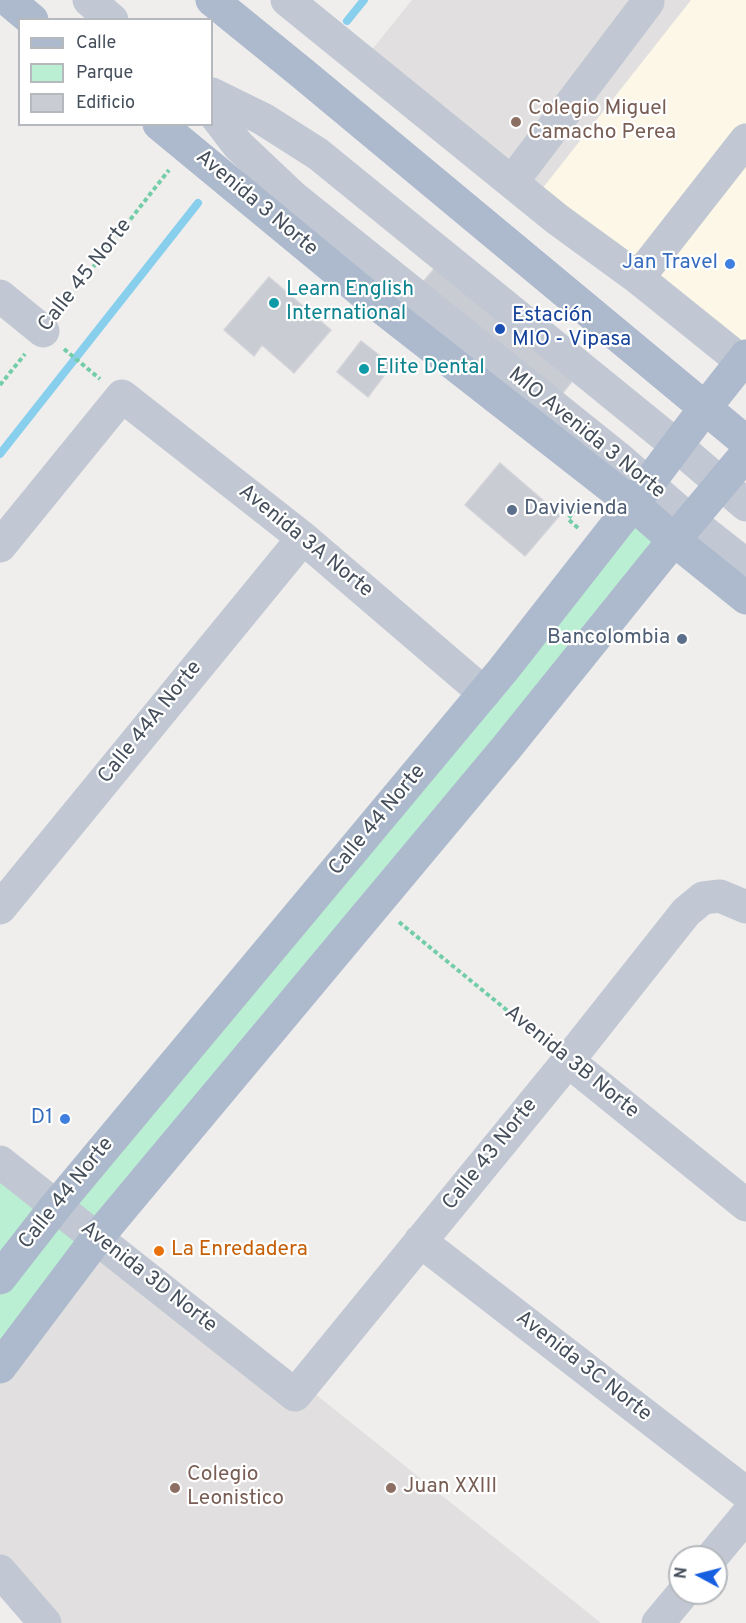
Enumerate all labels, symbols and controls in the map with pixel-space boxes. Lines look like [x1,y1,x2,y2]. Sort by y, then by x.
legend [18,18,213,126]
text: Calle [76,32,116,55]
text: Parque [76,62,133,85]
text: Edificio [76,92,135,115]
place label: Colegio Miguel Camacho Perea [528,97,676,147]
marker: Colegio Miguel Camacho Perea [509,115,523,129]
street label: Avenida 3 Norte [190,146,322,262]
street label: Calle 45 Norte [34,214,138,338]
place label: Jan Travel [622,251,718,277]
marker: Jan Travel [723,257,737,271]
place label: Learn English International [286,278,414,328]
marker: Learn English International [267,296,281,310]
place label: Estación MIO - Vipasa [512,304,631,354]
marker: Estación MIO - Vipasa [493,322,507,336]
place label: Elite Dental [376,356,485,382]
marker: Elite Dental [357,362,371,376]
street label: MIO Avenida 3 Norte [502,363,670,505]
street label: Avenida 3A Norte [233,480,377,604]
place label: Davivienda [524,497,628,523]
marker: Davivienda [505,503,519,517]
place label: Bancolombia [547,626,670,652]
marker: Bancolombia [675,632,689,646]
street label: Calle 44A Norte [94,656,208,790]
street label: Calle 44 Norte [324,760,432,882]
street label: Avenida 3B Norte [499,1001,643,1125]
street label: Calle 43 Norte [438,1094,544,1216]
place label: D1 [31,1106,53,1132]
marker: D1 [58,1112,72,1126]
street label: Calle 44 Norte [14,1133,120,1255]
street label: Avenida 3D Norte [75,1217,221,1339]
place label: La Enredadera [171,1238,308,1264]
marker: La Enredadera [152,1244,166,1258]
street label: Avenida 3C Norte [510,1306,656,1428]
place label: Colegio Leonistico [187,1463,284,1513]
place label: Juan XXIII [403,1475,497,1501]
marker: Colegio Leonistico [168,1481,182,1495]
marker: Juan XXIII [384,1481,398,1495]
north arrow [668,1545,728,1605]
text: N [671,1566,693,1580]

